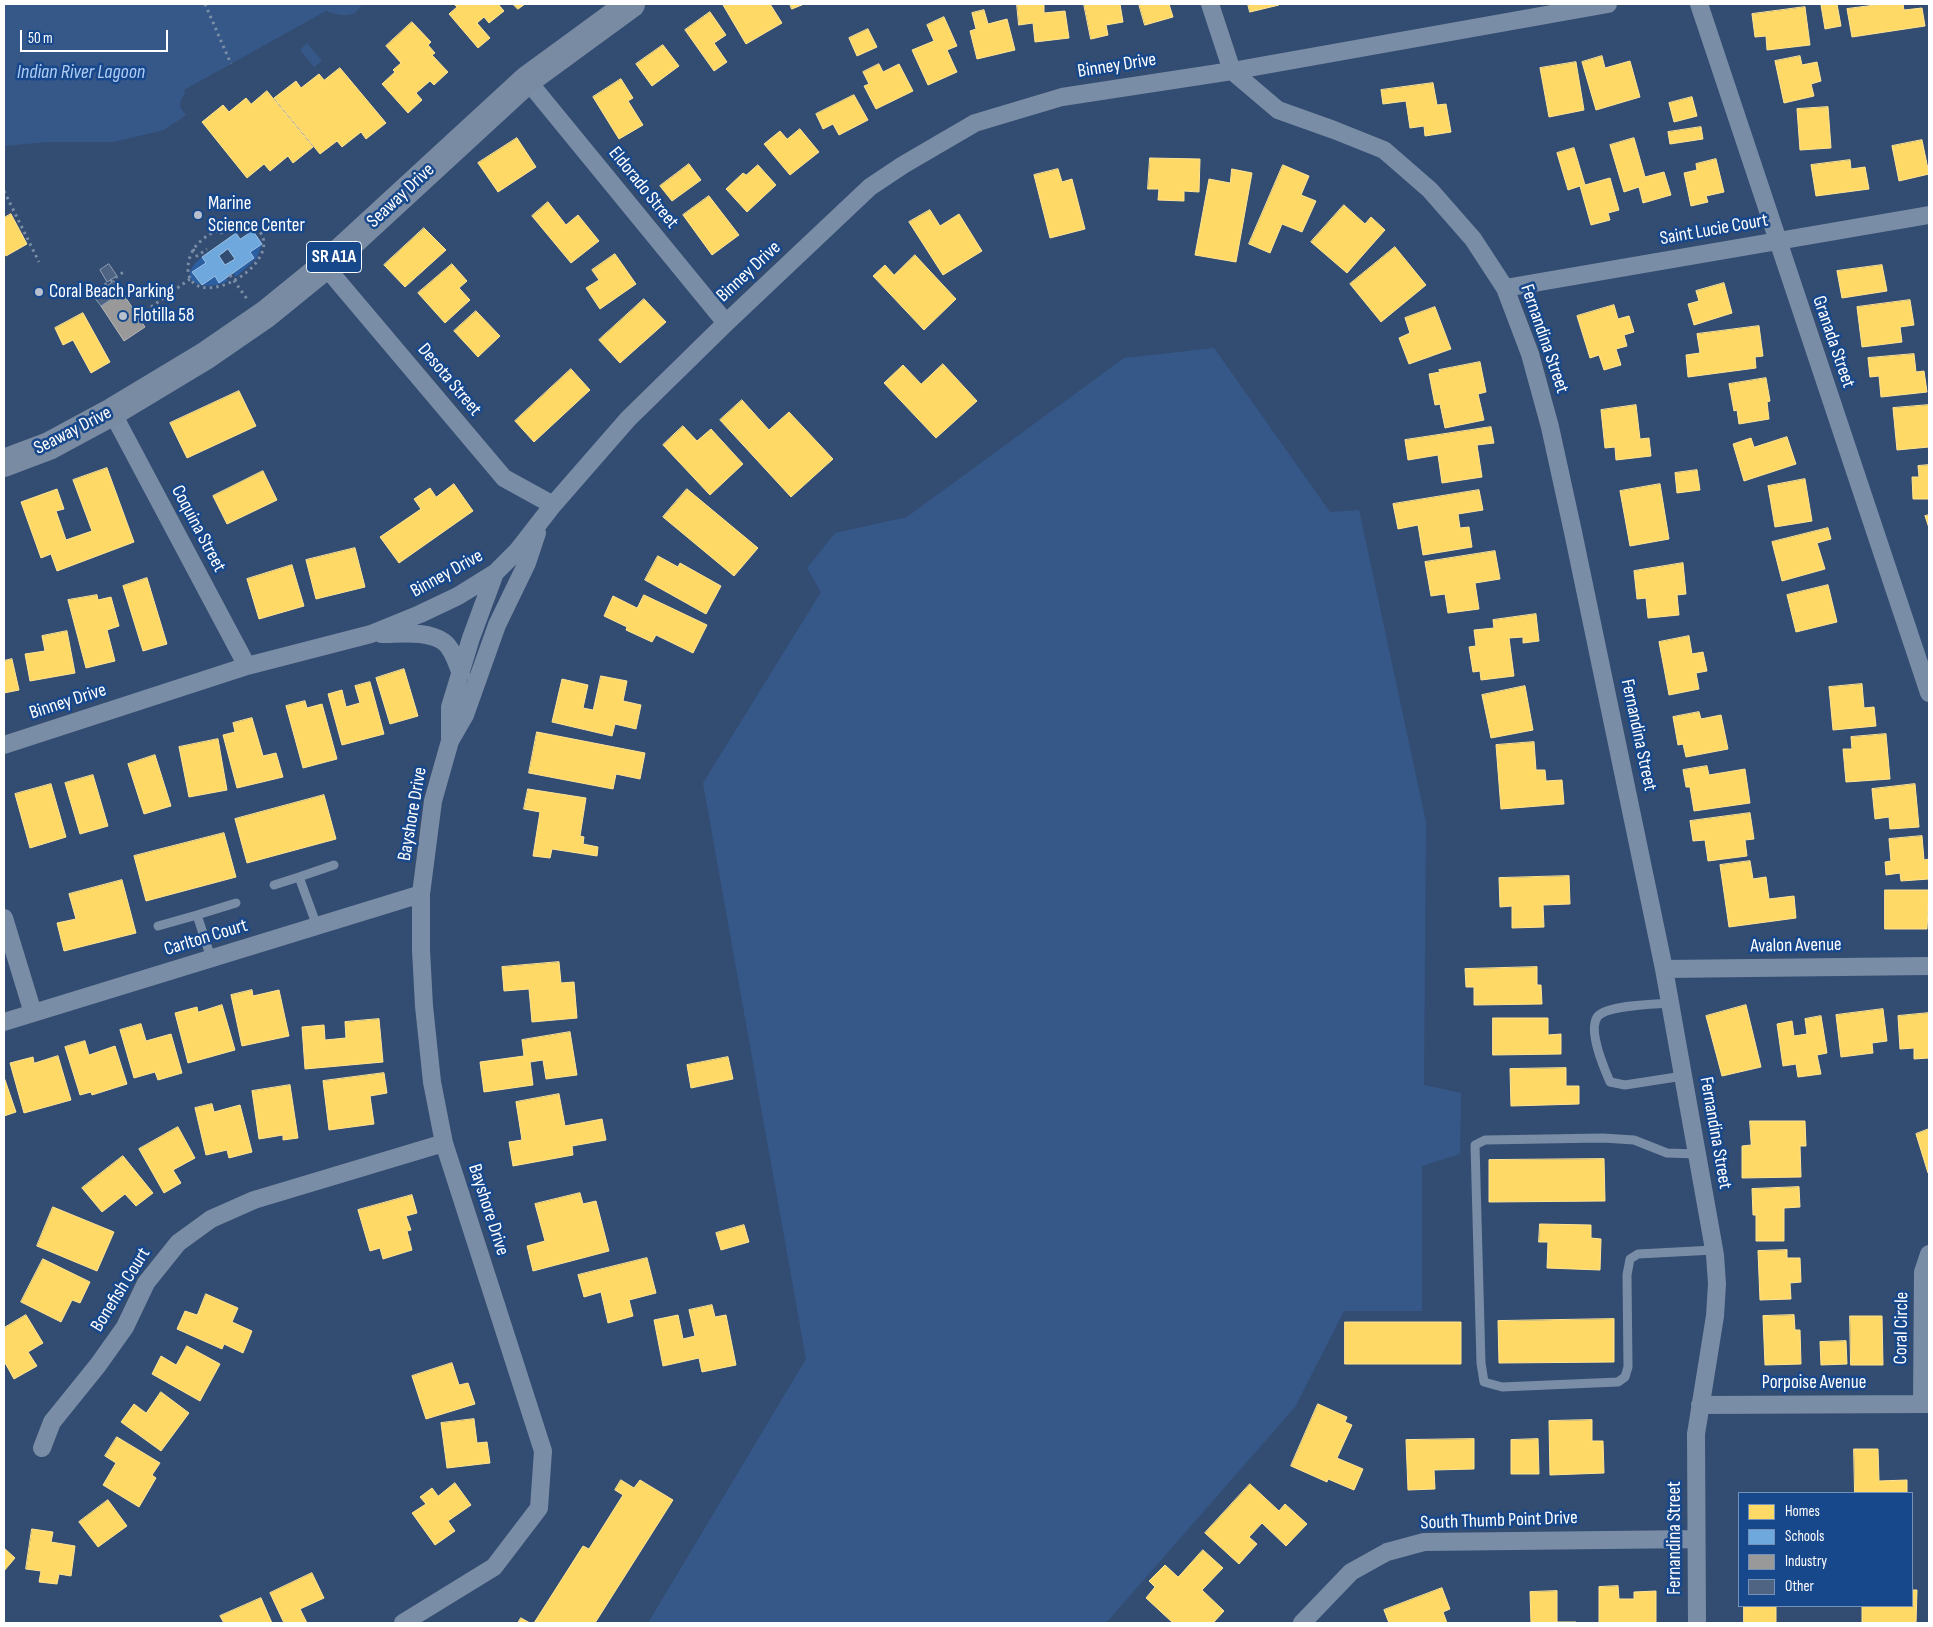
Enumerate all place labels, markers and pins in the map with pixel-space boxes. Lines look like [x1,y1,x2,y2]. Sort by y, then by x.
place label: Marine Science Center [208,193,305,237]
marker: Marine Science Center [192,209,204,221]
place label: Coral Beach Parking [49,281,174,303]
marker: Coral Beach Parking [33,286,45,298]
place label: Flotilla 58 [133,305,194,327]
marker: Flotilla 58 [117,310,129,322]

